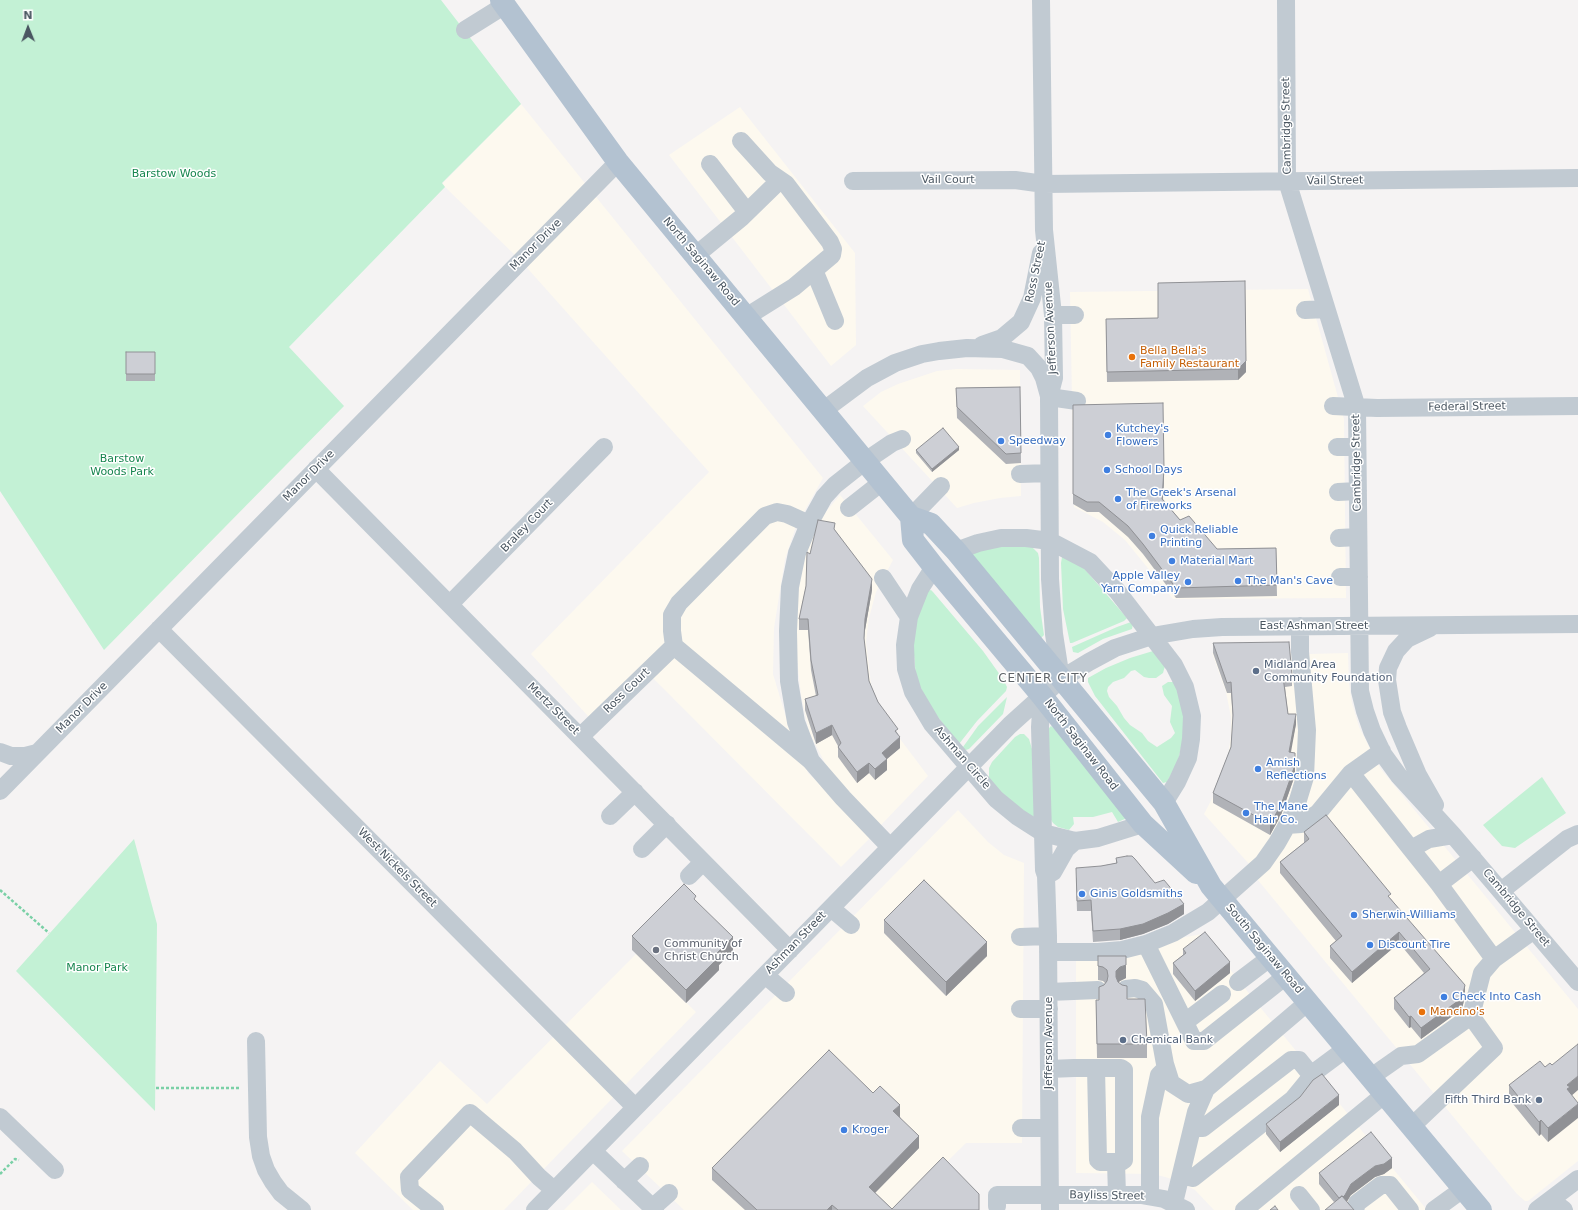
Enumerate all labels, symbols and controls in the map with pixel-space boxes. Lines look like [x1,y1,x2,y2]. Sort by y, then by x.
north arrow [8,8,48,48]
text: N [23,9,33,22]
street label: Cambridge Street [1280,77,1294,175]
park label: Barstow Woods [132,167,216,181]
street label: Vail Court [921,173,975,187]
street label: Vail Street [1307,174,1363,188]
street label: North Saginaw Road [660,215,742,309]
street label: Manor Drive [508,217,564,273]
street label: Ross Street [1023,240,1049,304]
street label: Jefferson Avenue [1042,281,1060,375]
place label: Bella Bella's Family Restaurant [1140,344,1239,370]
marker: Bella Bella's Family Restaurant [1127,352,1137,362]
street label: Federal Street [1428,400,1506,414]
street label: Cambridge Street [1350,414,1364,512]
place label: Kutchey's Flowers [1116,422,1169,448]
marker: Kutchey's Flowers [1103,430,1113,440]
place label: Speedway [1009,434,1066,448]
marker: Speedway [996,436,1006,446]
street label: Manor Drive [281,448,337,504]
park label: Barstow Woods Park [90,452,154,478]
place label: School Days [1115,463,1182,477]
marker: School Days [1102,465,1112,475]
place label: The Greek's Arsenal of Fireworks [1126,486,1236,512]
marker: The Greek's Arsenal of Fireworks [1113,494,1123,504]
street label: Braley Court [498,497,556,555]
place label: Quick Reliable Printing [1160,523,1238,549]
marker: Quick Reliable Printing [1147,531,1157,541]
place label: Material Mart [1180,554,1253,568]
marker: Material Mart [1167,556,1177,566]
place label: Apple Valley Yarn Company [1101,569,1180,595]
place label: The Man's Cave [1246,574,1333,588]
marker: The Man's Cave [1233,576,1243,586]
marker: Apple Valley Yarn Company [1183,577,1193,587]
street label: East Ashman Street [1260,619,1368,633]
place label: Midland Area Community Foundation [1264,658,1393,684]
street label: Ross Court [601,666,653,716]
marker: Midland Area Community Foundation [1251,666,1261,676]
district label: CENTER CITY [998,672,1088,686]
street label: Manor Drive [54,680,110,736]
street label: Mertz Street [524,680,582,738]
street label: North Saginaw Road [1041,697,1121,793]
street label: Ashman Circle [931,724,993,792]
place label: Amish Reflections [1266,756,1326,782]
marker: Amish Reflections [1253,764,1263,774]
place label: The Mane Hair Co. [1254,800,1308,826]
marker: The Mane Hair Co. [1241,808,1251,818]
street label: West Nickels Street [355,826,439,910]
street label: Cambridge Street [1480,866,1552,950]
place label: Ginis Goldsmiths [1090,887,1183,901]
marker: Ginis Goldsmiths [1077,889,1087,899]
street label: South Saginaw Road [1223,901,1305,997]
place label: Sherwin-Williams [1362,908,1456,922]
street label: Ashman Street [763,909,829,977]
marker: Sherwin-Williams [1349,910,1359,920]
place label: Community of Christ Church [664,937,742,963]
place label: Discount Tire [1378,938,1450,952]
marker: Discount Tire [1365,940,1375,950]
marker: Community of Christ Church [651,945,661,955]
park label: Manor Park [66,961,128,975]
place label: Check Into Cash [1452,990,1541,1004]
marker: Check Into Cash [1439,992,1449,1002]
street label: Jefferson Avenue [1042,997,1056,1089]
place label: Mancino's [1430,1005,1485,1019]
marker: Mancino's [1417,1007,1427,1017]
place label: Chemical Bank [1131,1033,1213,1047]
marker: Chemical Bank [1118,1035,1128,1045]
place label: Fifth Third Bank [1445,1093,1531,1107]
marker: Fifth Third Bank [1534,1095,1544,1105]
place label: Kroger [852,1123,888,1137]
marker: Kroger [839,1125,849,1135]
street label: Bayliss Street [1069,1189,1145,1203]

